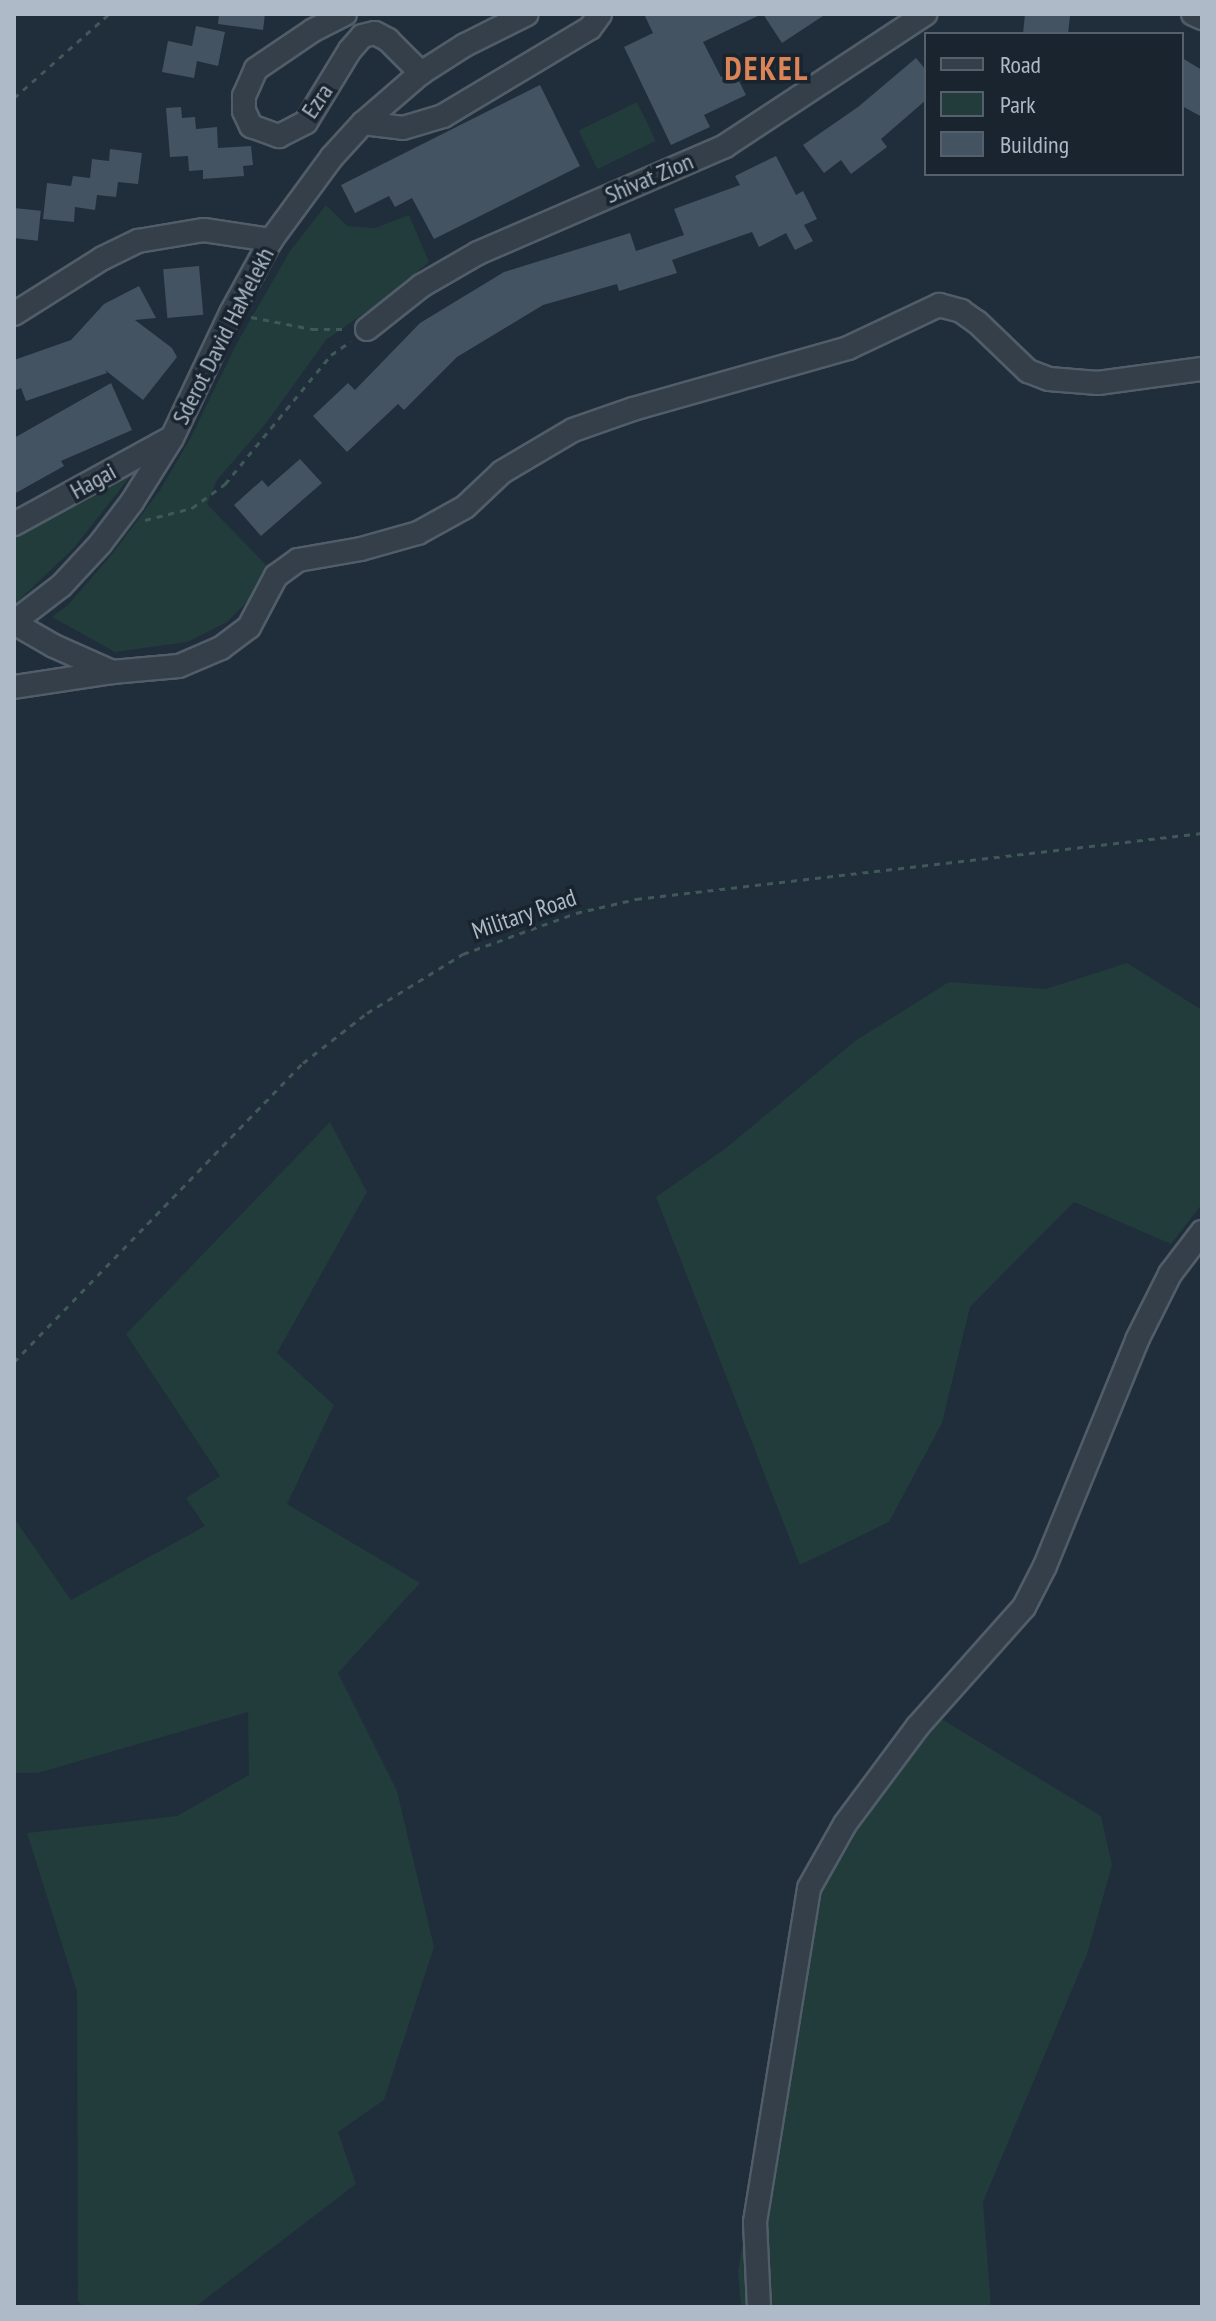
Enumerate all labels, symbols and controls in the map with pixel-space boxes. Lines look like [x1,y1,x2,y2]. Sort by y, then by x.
legend [924,32,1184,176]
district label: DEKEL [725,49,809,87]
text: Road [1000,49,1041,80]
street label: Ezra [295,78,339,124]
text: Park [1000,89,1036,120]
text: Building [1000,129,1069,160]
street label: Shivat Zion [600,147,698,209]
street label: Sderot David HaMelekh [166,243,280,429]
street label: Hagai [65,457,121,505]
street label: Military Road [468,883,580,945]

